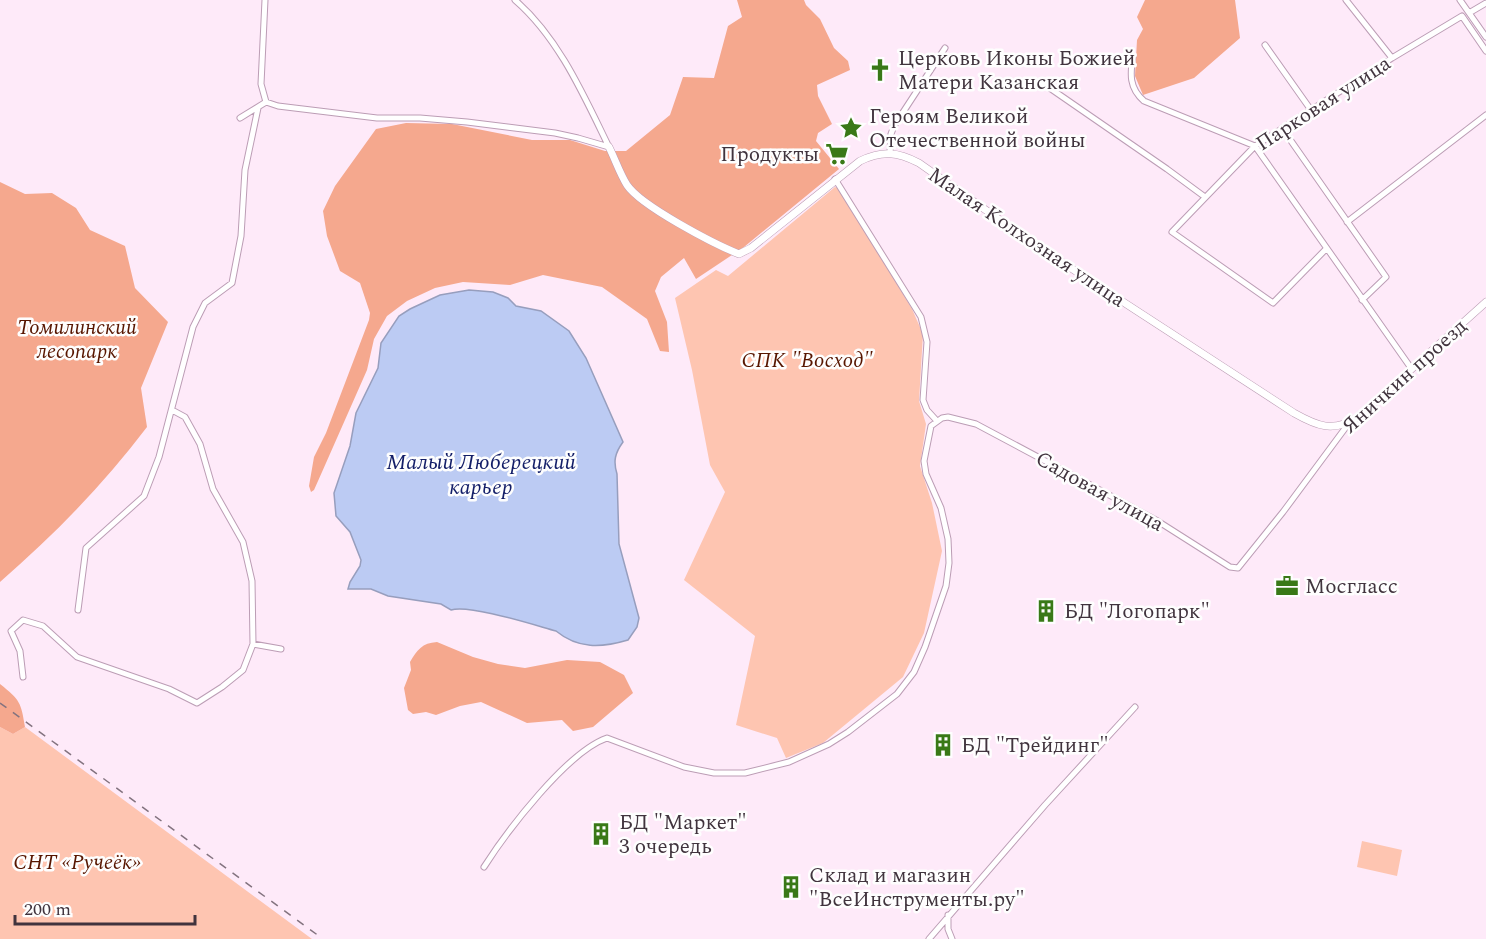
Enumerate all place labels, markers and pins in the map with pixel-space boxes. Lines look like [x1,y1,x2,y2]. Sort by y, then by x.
place label: Церковь Иконы Божией Матери Казанская [898,43,1135,99]
church icon: Церковь Иконы Божией Матери Казанская [867,57,893,83]
place label: Героям Великой Отечественной войны [869,101,1086,157]
place icon: Героям Великой Отечественной войны [838,115,864,141]
place label: Продукты [720,139,819,171]
supermarket icon: Продукты [824,141,850,167]
place label: Мосгласс [1305,571,1398,603]
office icon: Мосгласс [1274,573,1300,599]
place label: БД "Логопарк" [1064,596,1210,628]
building icon: БД "Логопарк" [1033,598,1059,624]
place label: БД "Трейдинг" [961,730,1109,762]
building icon: БД "Трейдинг" [930,732,956,758]
place label: БД "Маркет" 3 очередь [619,807,747,863]
building icon: БД "Маркет" 3 очередь [588,821,614,847]
place label: Склад и магазин "ВсеИнструменты.ру" [809,860,1025,916]
building icon: Склад и магазин "ВсеИнструменты.ру" [778,874,804,900]

